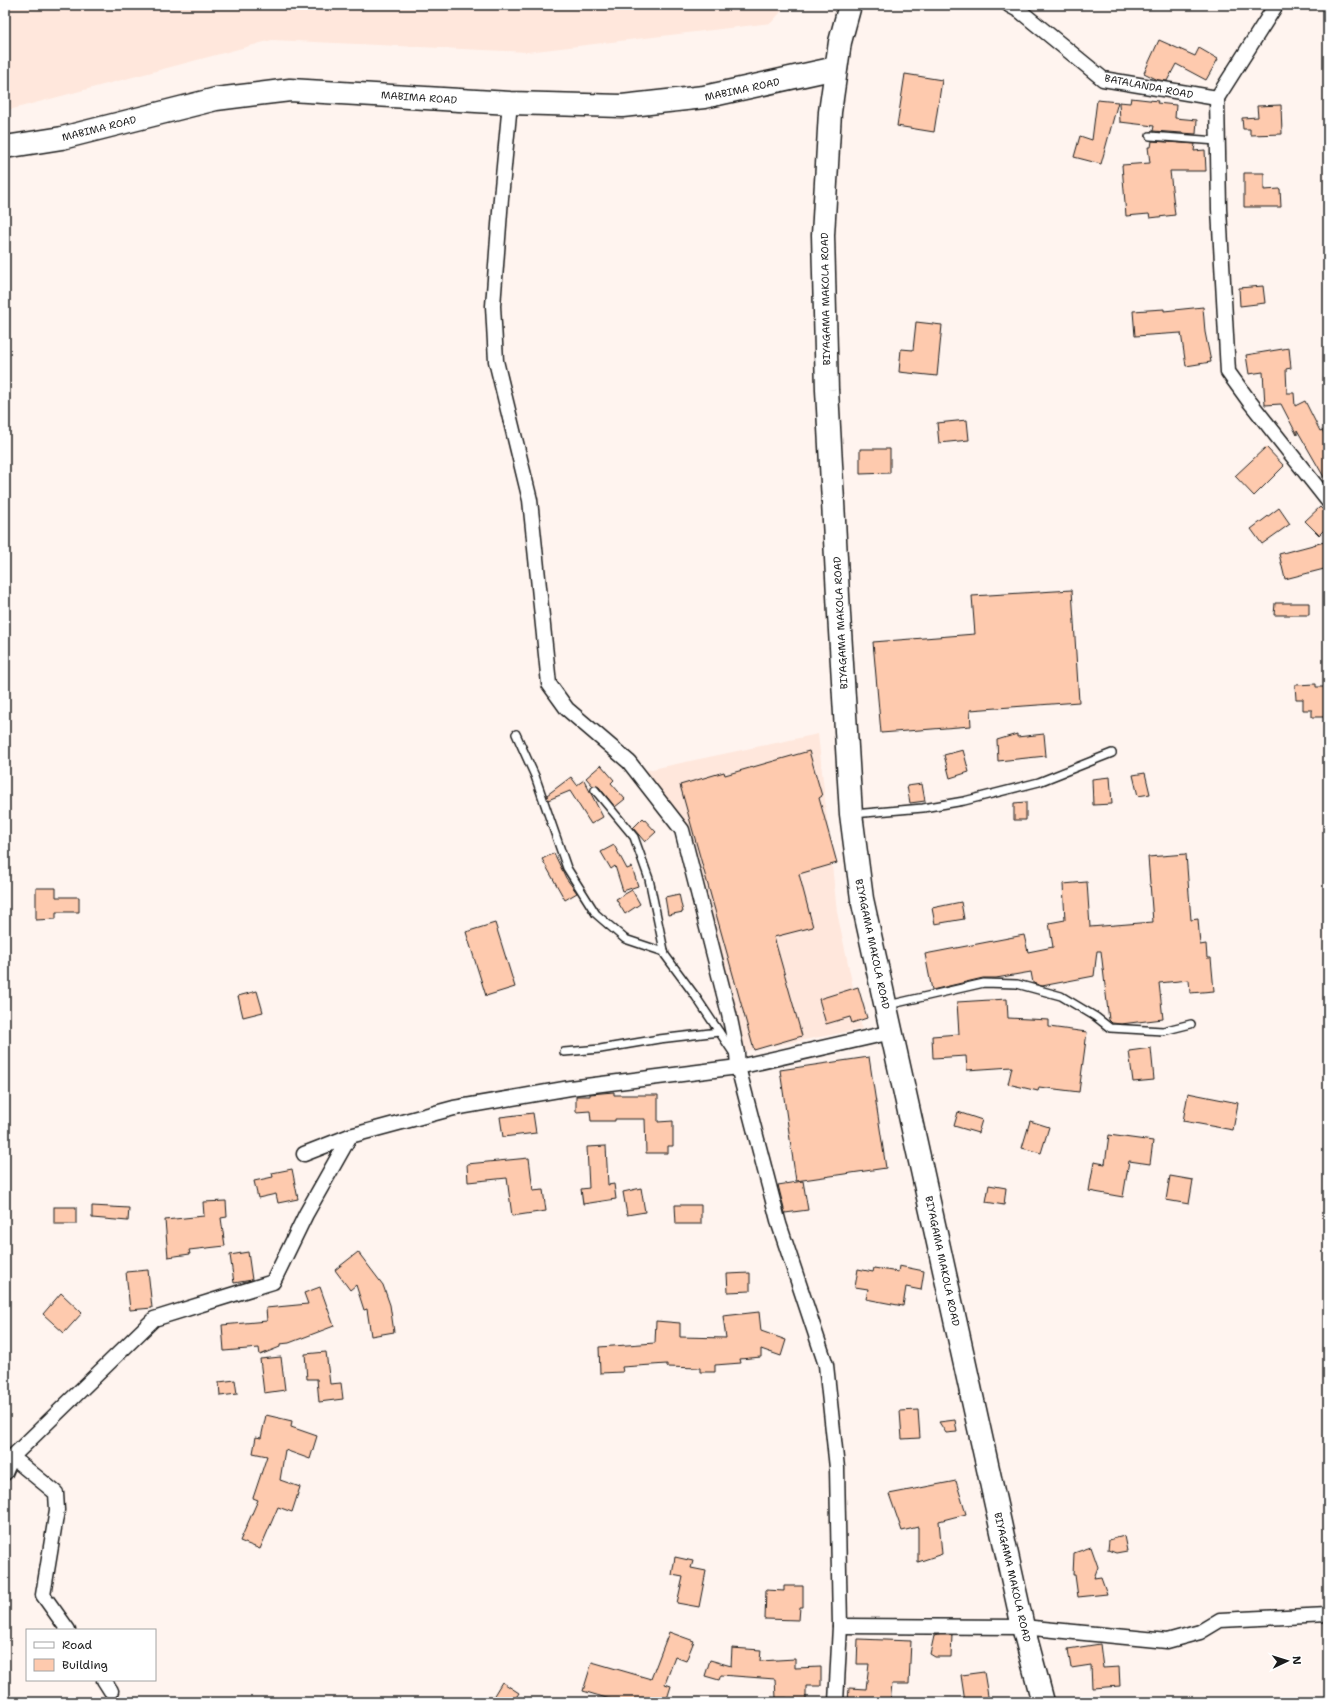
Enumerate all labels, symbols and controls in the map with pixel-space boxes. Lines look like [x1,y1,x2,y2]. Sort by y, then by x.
street label: BATALANDA ROAD [1104,72,1195,102]
street label: MABIMA ROAD [703,75,781,104]
street label: MABIMA ROAD [380,88,458,107]
street label: MABIMA ROAD [61,113,138,144]
street label: BIYAGAMA MAKOLA ROAD [818,232,833,366]
street label: BIYAGAMA MAKOLA ROAD [831,556,850,690]
street label: BIYAGAMA MAKOLA ROAD [852,878,893,1011]
street label: BIYAGAMA MAKOLA ROAD [922,1195,963,1328]
street label: BIYAGAMA MAKOLA ROAD [991,1511,1034,1644]
legend [26,1629,156,1681]
text: Road [62,1637,93,1653]
north arrow [1267,1641,1307,1681]
text: N [1289,1655,1304,1665]
text: Building [62,1657,108,1673]

